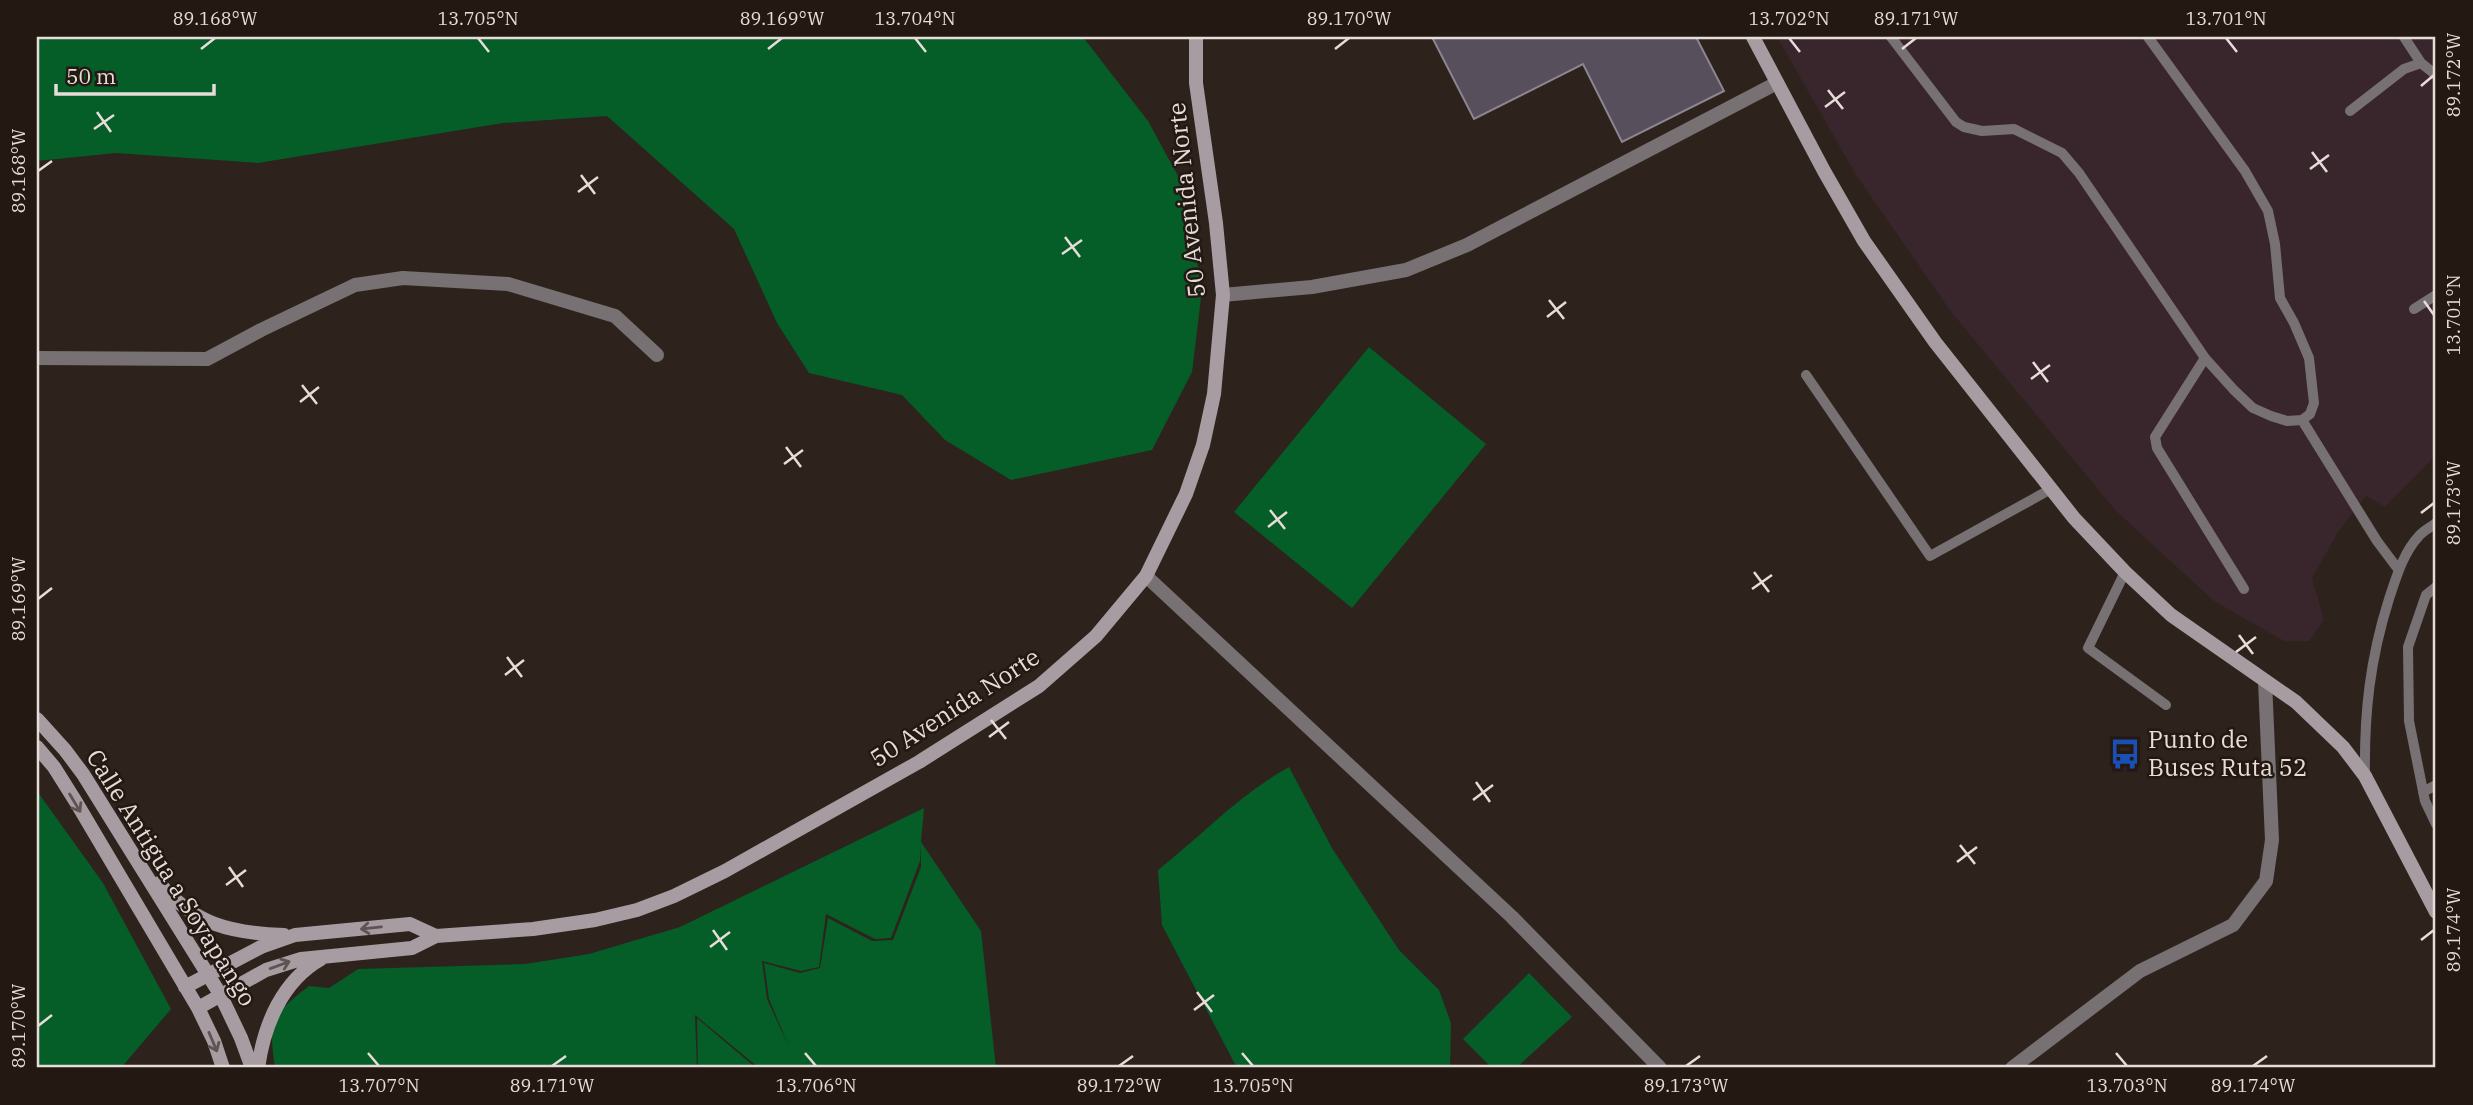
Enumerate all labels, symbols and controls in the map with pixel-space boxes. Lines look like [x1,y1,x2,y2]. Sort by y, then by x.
text: 89.168°W [173,7,258,30]
text: 13.705°N [437,7,519,30]
text: 89.169°W [740,7,825,30]
text: 13.704°N [874,7,956,30]
text: 89.170°W [1307,7,1392,30]
text: 13.702°N [1748,7,1830,30]
text: 89.171°W [1874,7,1959,30]
text: 13.701°N [2185,7,2267,30]
text: 89.172°W [2442,32,2465,117]
scale bar [56,52,214,96]
text: 50 m [66,62,116,90]
street label: 50 Avenida Norte [1160,101,1212,299]
text: 89.168°W [7,128,30,213]
text: 13.701°N [2442,274,2465,356]
text: 89.173°W [2442,460,2465,545]
text: 89.169°W [7,556,30,641]
street label: 50 Avenida Norte [863,640,1045,774]
place label: Punto de Buses Ruta 52 [2148,723,2307,783]
bus stop icon: Punto de Buses Ruta 52 [2108,737,2142,771]
street label: Calle Antigua a Soyapango [79,743,264,1012]
one-way arrow [69,792,83,812]
text: 89.174°W [2442,887,2465,972]
one-way arrow [360,922,383,935]
one-way arrow [268,958,290,970]
text: 89.170°W [7,983,30,1068]
one-way arrow [208,1031,221,1052]
text: 13.707°N [338,1074,420,1097]
text: 89.171°W [510,1074,595,1097]
text: 13.706°N [775,1074,857,1097]
text: 89.172°W [1077,1074,1162,1097]
text: 13.705°N [1212,1074,1294,1097]
text: 89.173°W [1644,1074,1729,1097]
text: 13.703°N [2086,1074,2168,1097]
text: 89.174°W [2211,1074,2296,1097]

